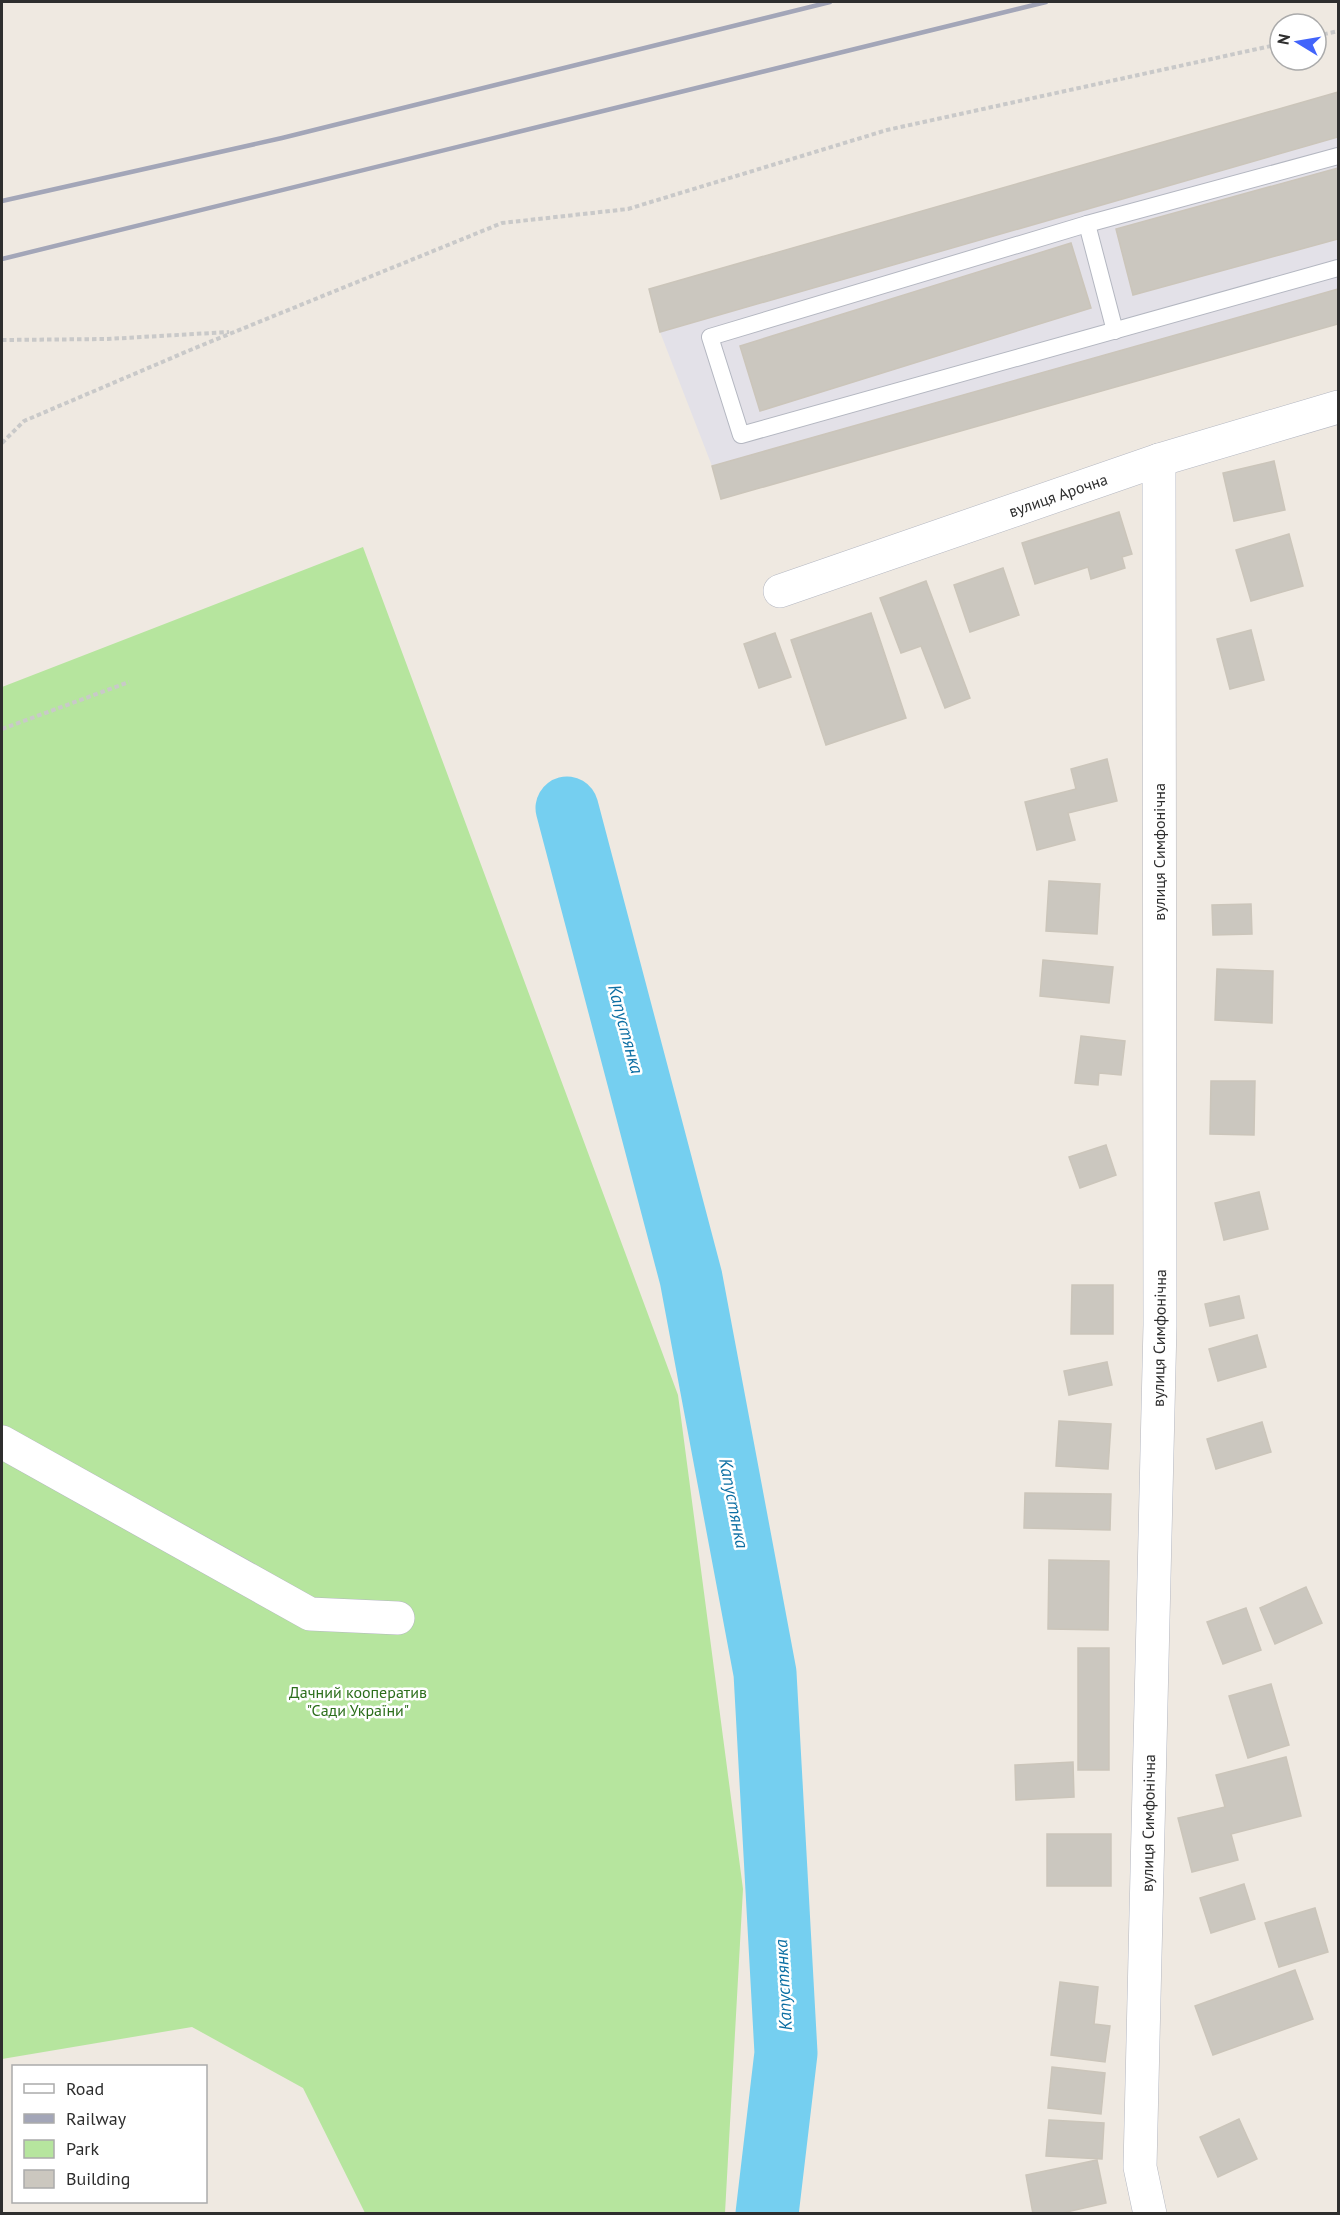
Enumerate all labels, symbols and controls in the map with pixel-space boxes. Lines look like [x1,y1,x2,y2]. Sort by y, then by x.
north arrow [1268,12,1328,72]
text: N [1272,32,1294,46]
street label: вулиця Арочна [1006,469,1110,521]
street label: вулиця Симфонічна [1149,783,1169,921]
water label: Капустянка [603,982,649,1076]
street label: вулиця Симфонічна [1148,1269,1170,1407]
water label: Капустянка [714,1456,754,1550]
park label: Дачний кооператив "Сади України" [289,1682,427,1720]
street label: вулиця Симфонічна [1137,1754,1159,1892]
water label: Капустянка [769,1939,797,2031]
legend [12,2065,207,2203]
text: Road [66,2077,104,2100]
text: Railway [66,2107,127,2130]
text: Park [66,2137,99,2160]
text: Building [66,2167,130,2190]

